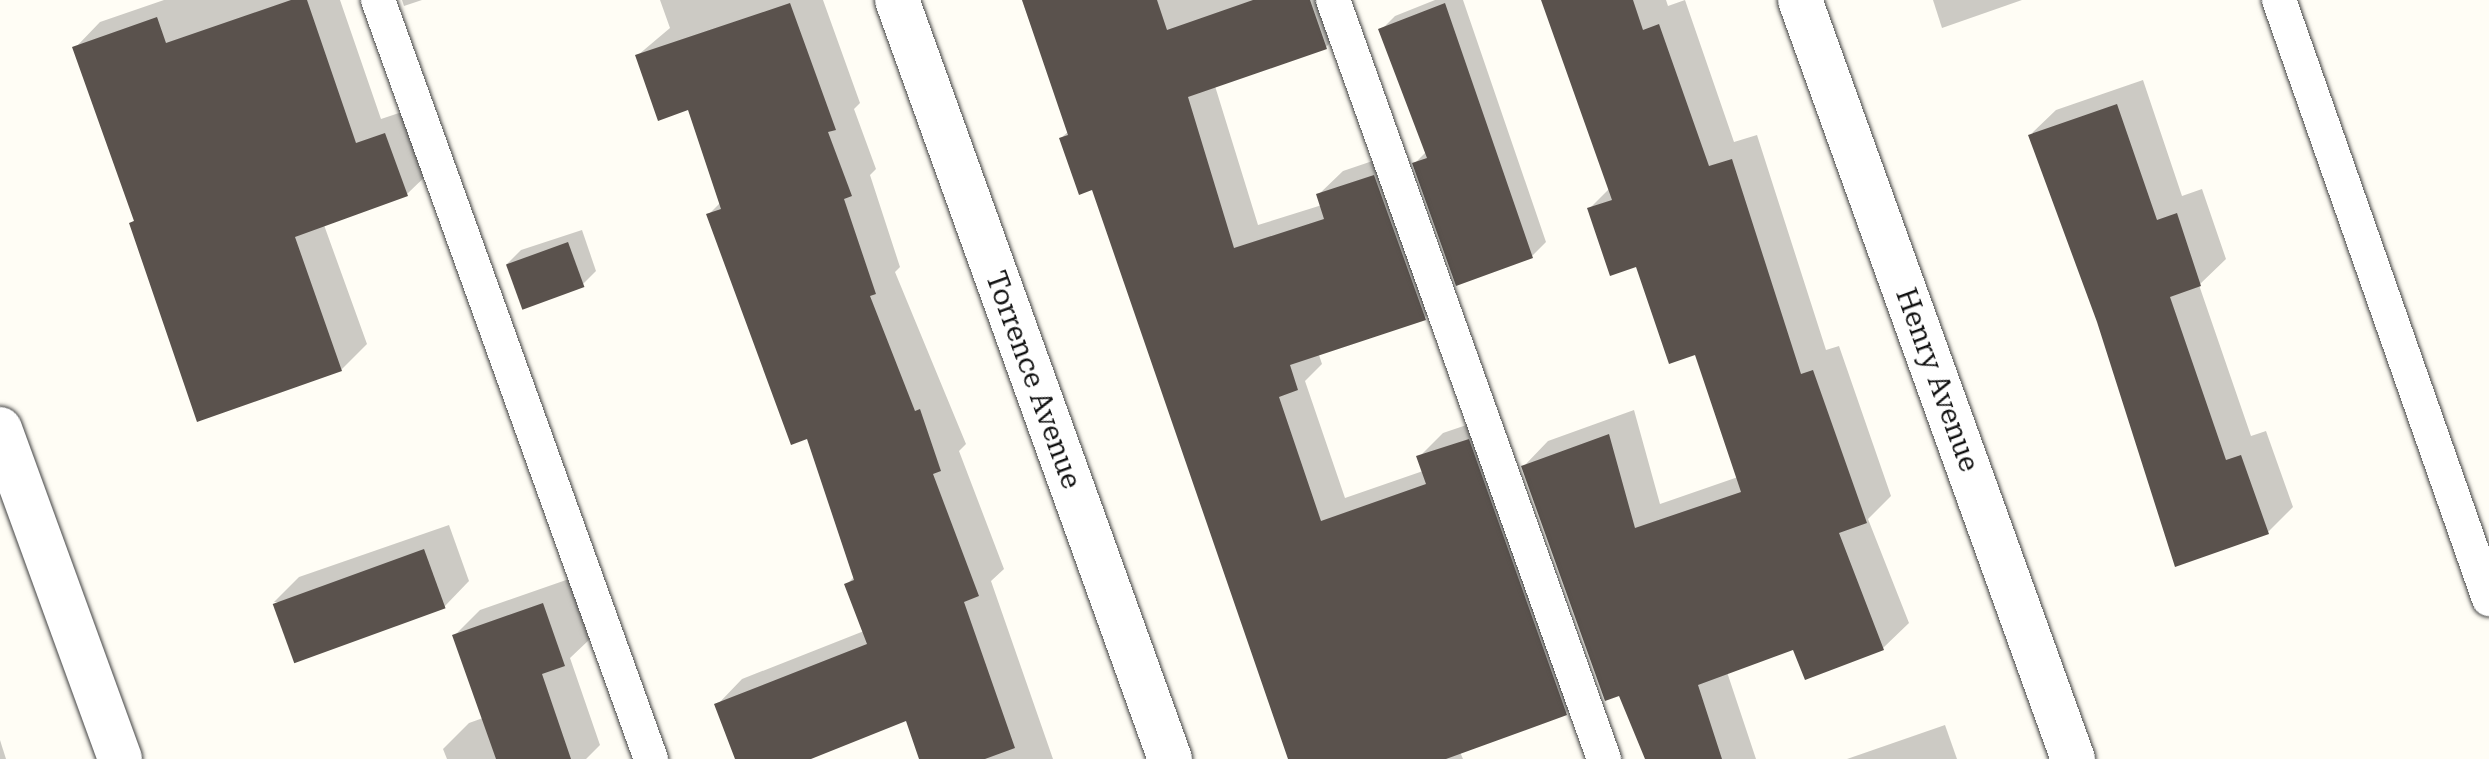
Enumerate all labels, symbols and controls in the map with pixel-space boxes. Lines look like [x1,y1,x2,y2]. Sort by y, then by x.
street label: Torrence Avenue [978,267,1088,493]
street label: Henry Avenue [1888,284,1986,476]

